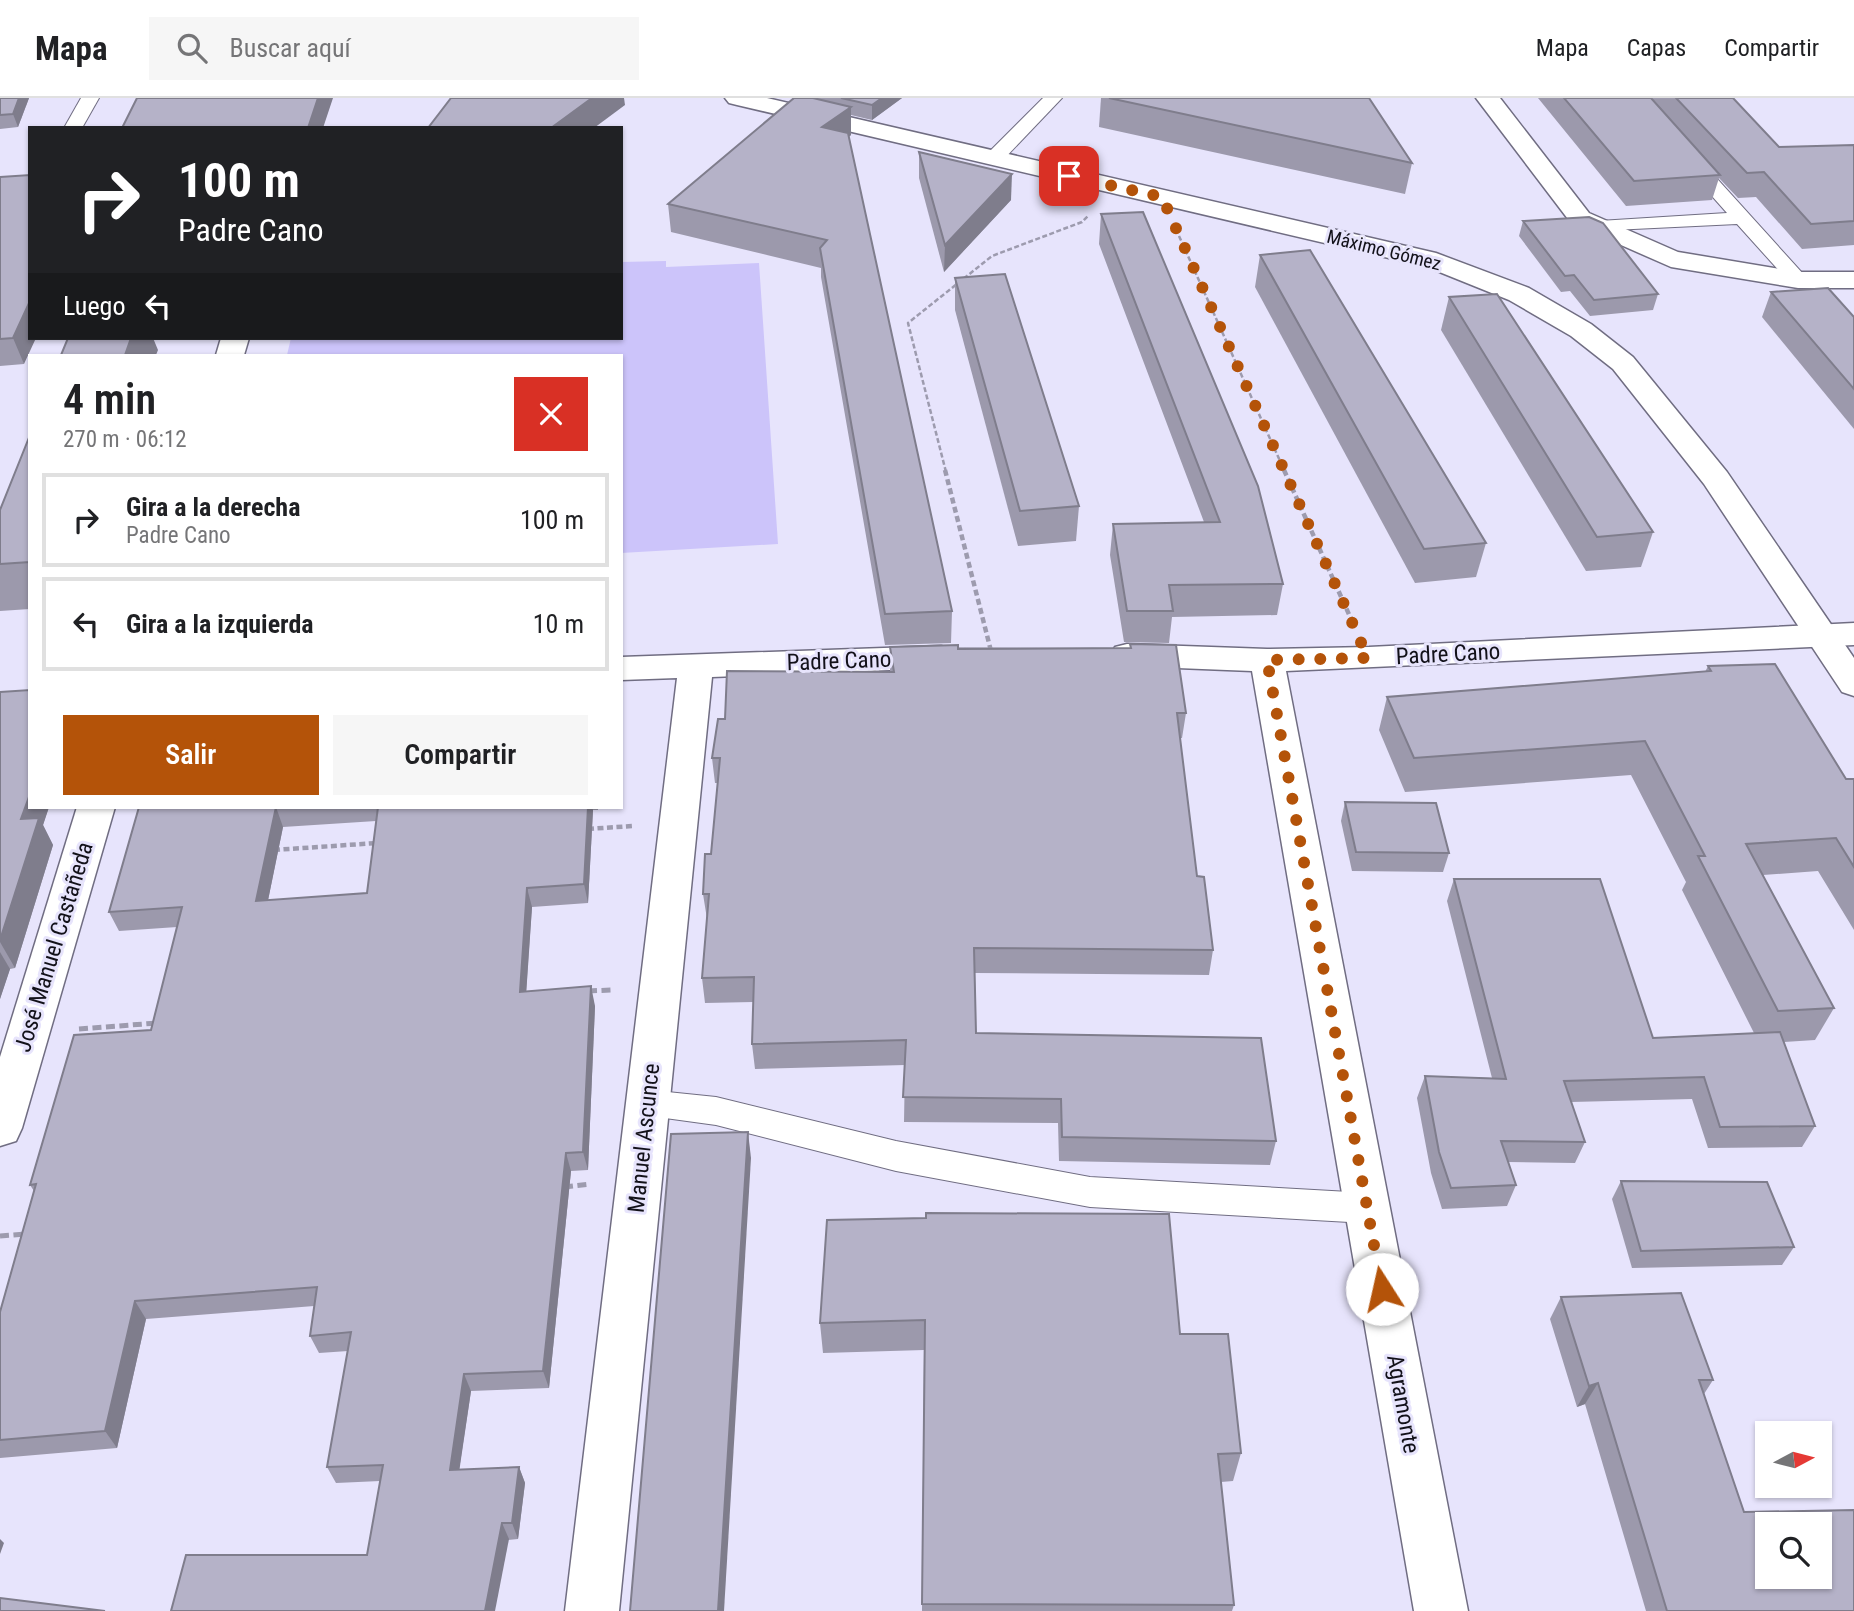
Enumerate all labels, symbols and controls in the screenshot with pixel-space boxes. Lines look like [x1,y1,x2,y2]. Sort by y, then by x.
search box [149,17,639,80]
text: Mapa [35,29,107,68]
icon: search [173,29,211,67]
text: Buscar aquí [229,33,351,63]
text: Mapa [1536,34,1589,62]
text: Capas [1627,34,1686,62]
text: Compartir [1724,34,1819,62]
pin [1039,146,1099,206]
text: 100 m [178,152,300,209]
icon: right [63,154,154,245]
icon: arrive [1050,157,1088,195]
text: Padre Cano [178,211,324,249]
street label: Máximo Gómez [1325,225,1443,275]
icon: left [139,287,177,325]
text: Luego [63,291,125,321]
text: 4 min [63,375,156,424]
button: close [514,377,588,451]
text: 270 m · 06:12 [63,426,187,453]
text: Gira a la derecha [126,492,300,522]
icon: right [67,501,105,539]
text: 100 m [520,505,584,535]
text: Padre Cano [126,522,231,549]
icon: left [67,605,105,643]
text: Gira a la izquierda [126,609,314,639]
text: 10 m [533,609,584,639]
street label: Padre Cano [1395,638,1501,670]
street label: Padre Cano [786,646,892,676]
button: Salir [63,715,319,795]
button: Compartir [333,715,588,795]
street label: José Manuel Castañeda [9,839,99,1055]
street label: Manuel Ascunce [623,1062,665,1214]
position arrow [1345,1252,1419,1326]
street label: Agramonte [1381,1353,1425,1455]
north arrow [1755,1421,1832,1498]
map controls [1755,1421,1832,1589]
button: search [1755,1512,1832,1589]

